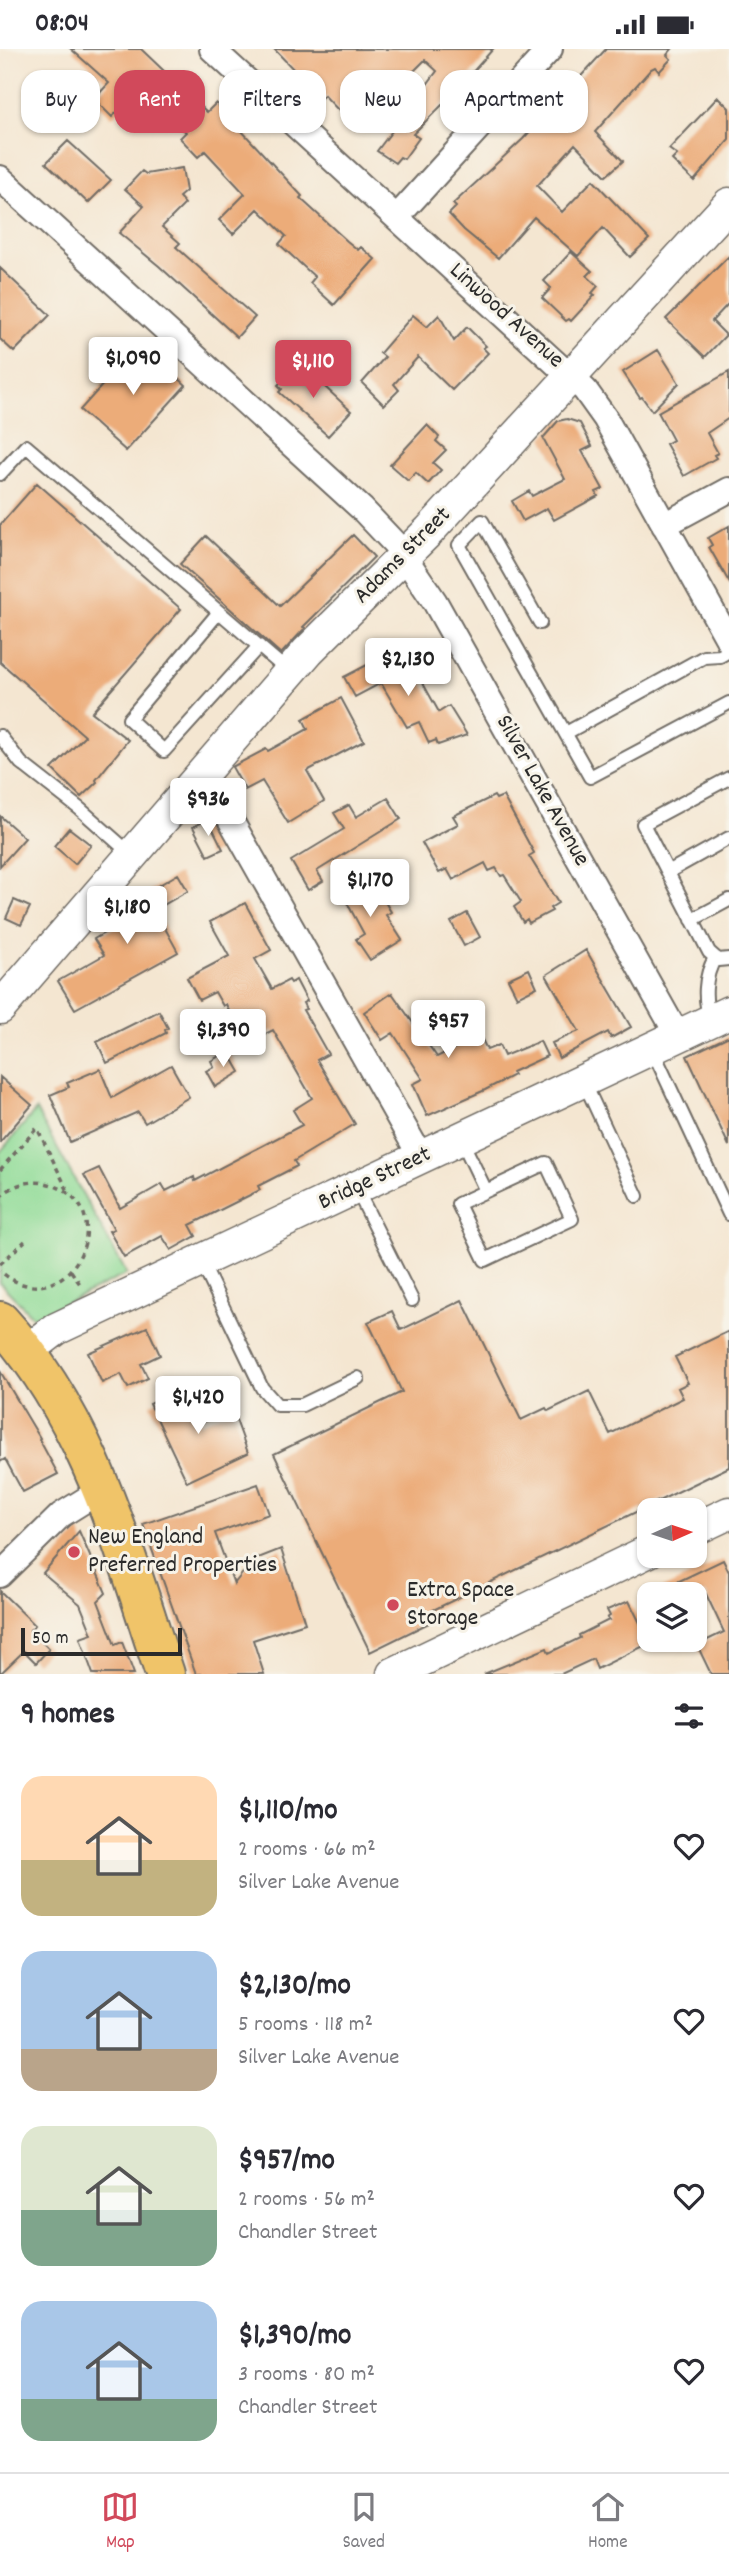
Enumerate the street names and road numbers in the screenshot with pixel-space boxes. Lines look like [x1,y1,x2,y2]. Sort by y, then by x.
street label: Linwood Avenue [441,255,571,377]
street label: Adams Street [346,499,460,613]
street label: Silver Lake Avenue [486,709,598,873]
street label: Bridge Street [313,1138,437,1220]

